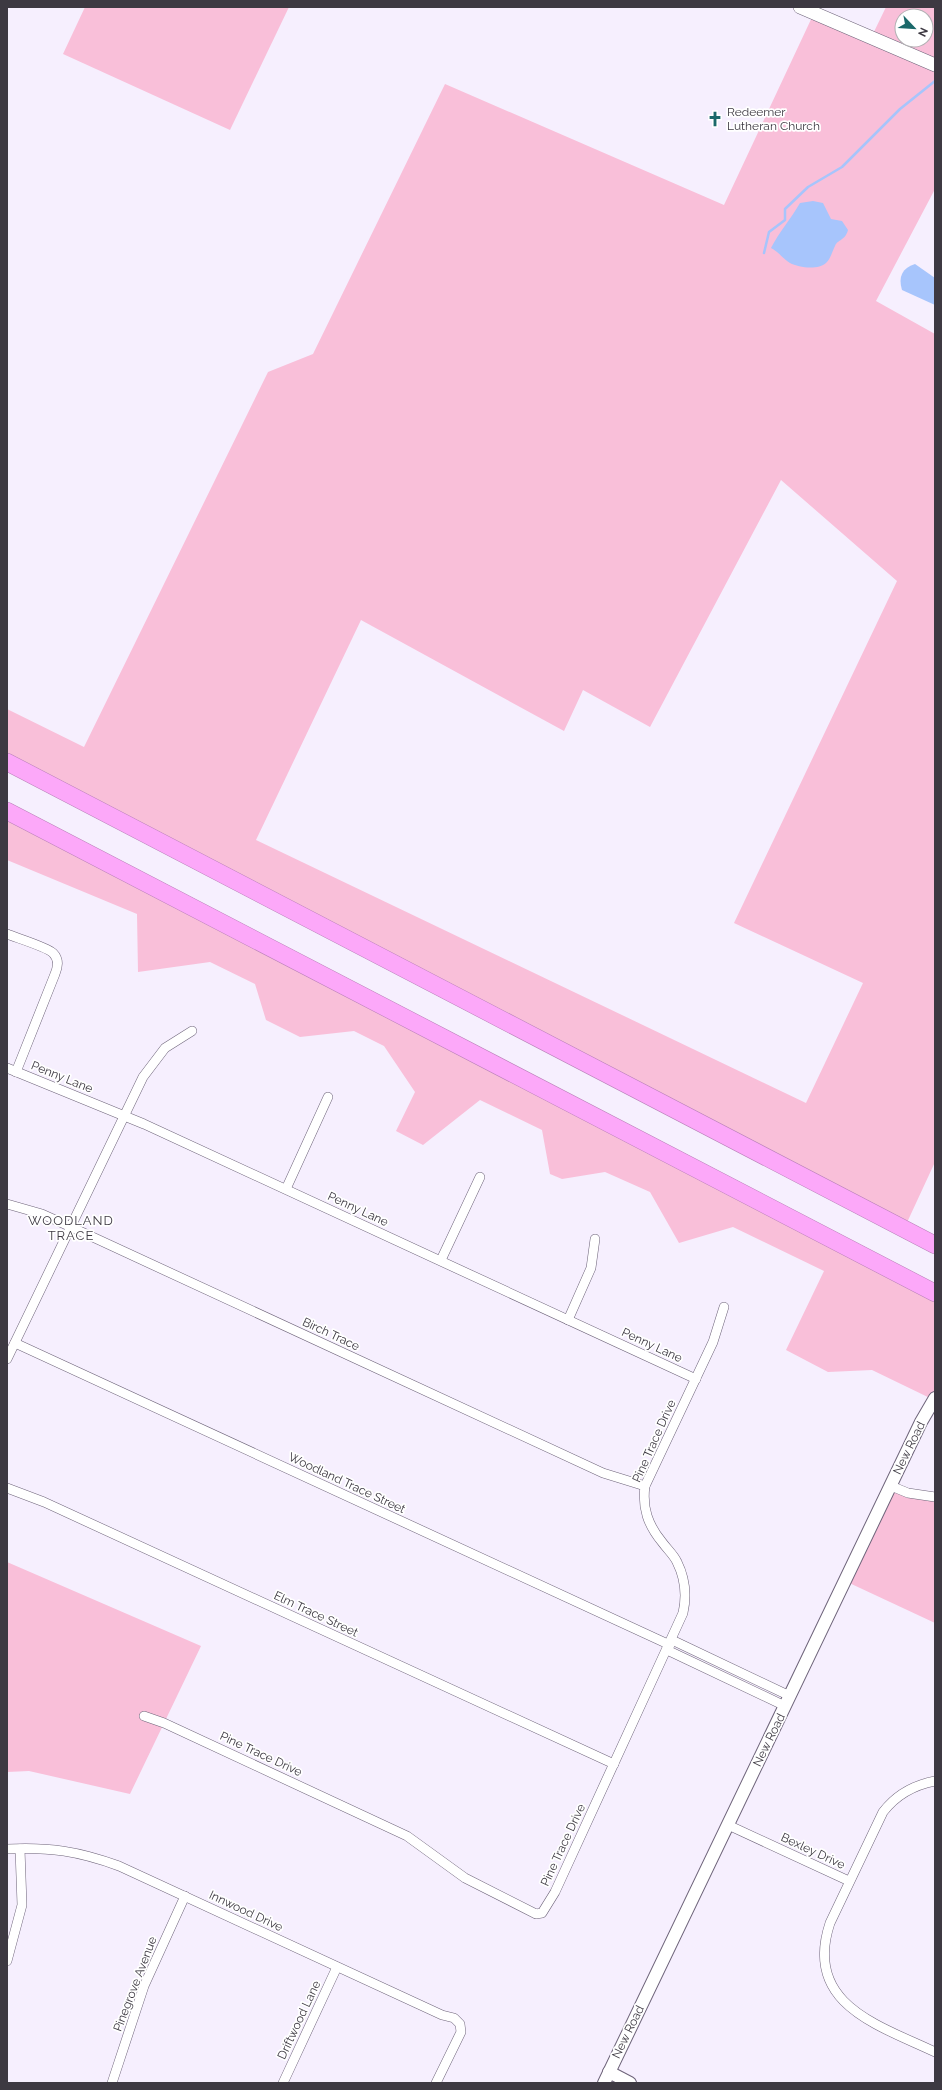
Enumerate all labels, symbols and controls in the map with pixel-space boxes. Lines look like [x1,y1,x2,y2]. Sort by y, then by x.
north arrow [894,8,934,48]
text: N [915,25,930,39]
place label: Redeemer Lutheran Church [727,105,820,133]
church icon: Redeemer Lutheran Church [706,110,724,128]
street label: Penny Lane [29,1058,95,1096]
street label: Penny Lane [326,1189,390,1229]
district label: WOODLAND TRACE [28,1213,114,1243]
street label: Birch Trace [300,1315,362,1353]
street label: Penny Lane [620,1325,684,1365]
street label: Pine Trace Drive [629,1397,679,1485]
street label: New Road [890,1419,928,1477]
street label: Woodland Trace Street [286,1450,408,1516]
street label: Elm Trace Street [272,1588,360,1640]
street label: New Road [750,1711,788,1769]
street label: Pine Trace Drive [218,1729,304,1779]
street label: Pine Trace Drive [538,1802,588,1888]
street label: Bexley Drive [779,1830,847,1872]
street label: Innwood Drive [207,1888,285,1934]
street label: Pinegrove Avenue [110,1935,160,2033]
street label: Driftwood Lane [275,1978,323,2062]
street label: New Road [609,2003,647,2061]

